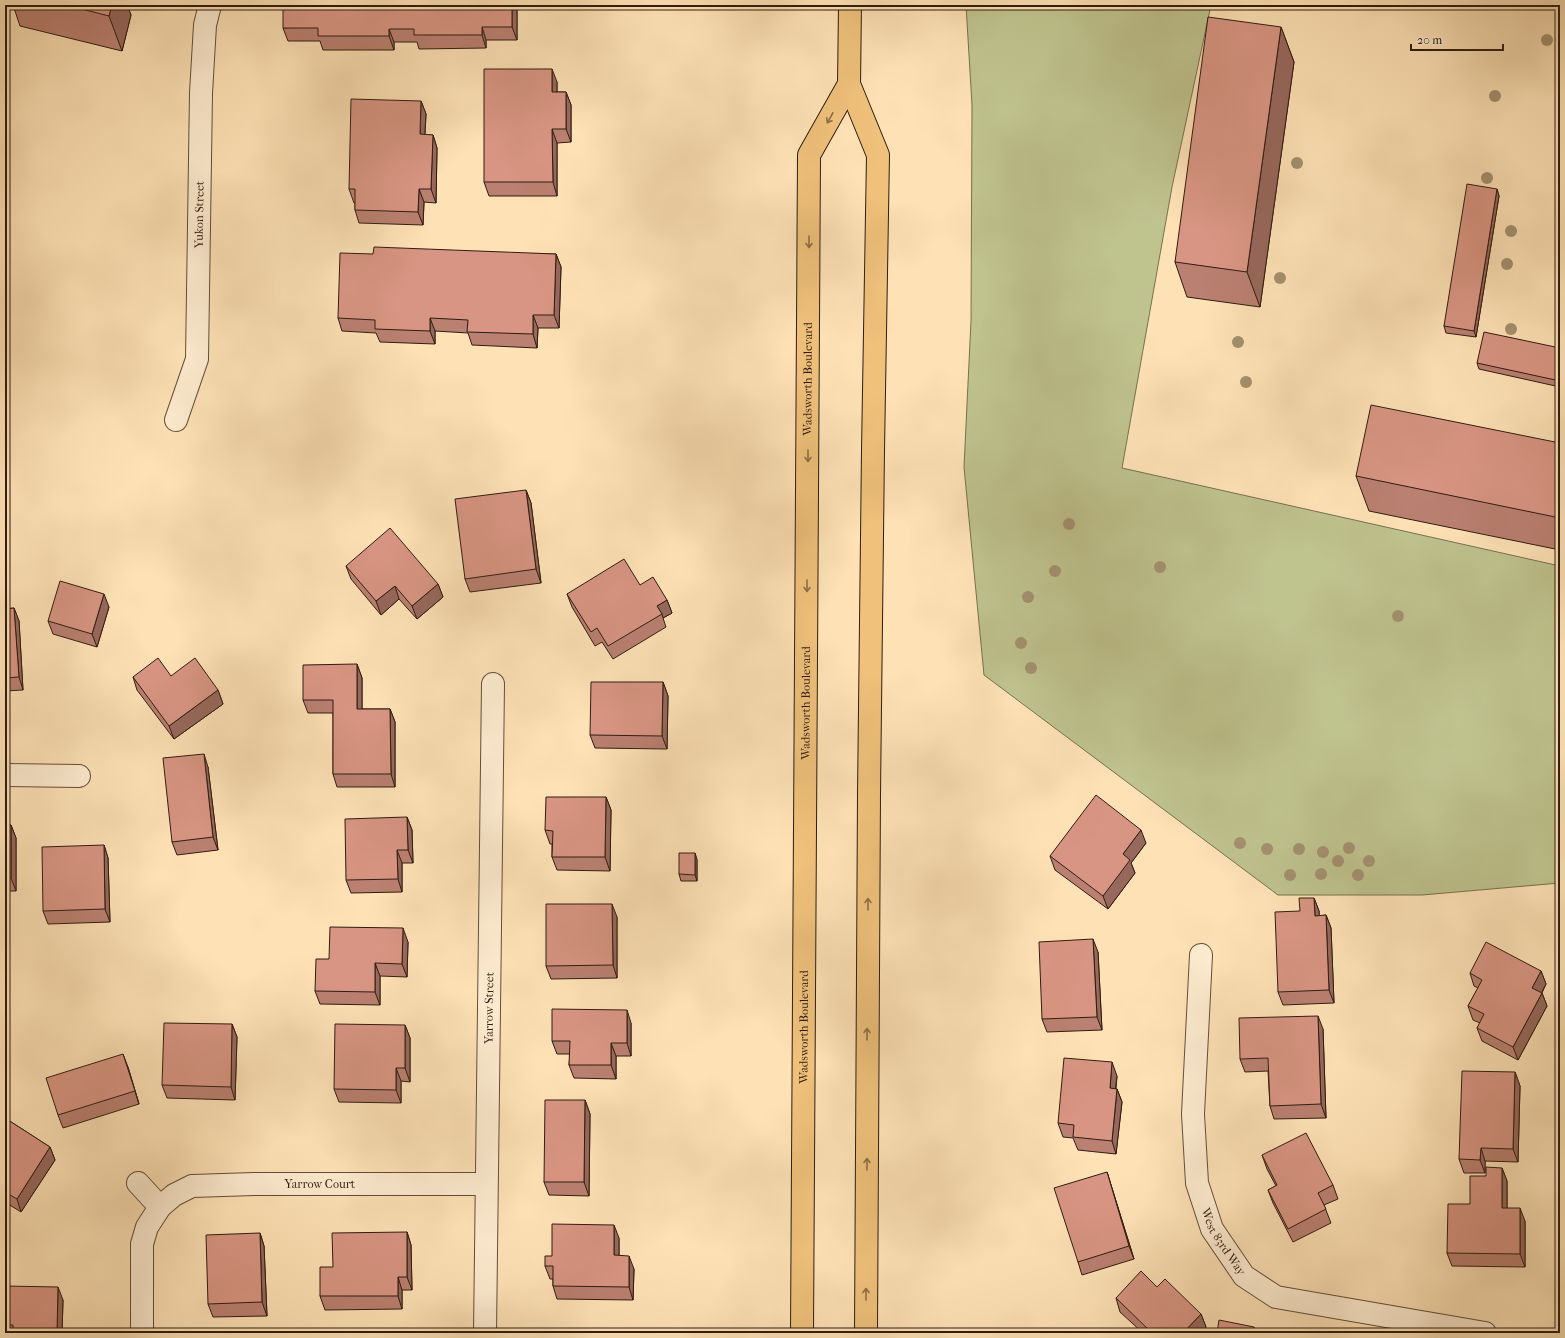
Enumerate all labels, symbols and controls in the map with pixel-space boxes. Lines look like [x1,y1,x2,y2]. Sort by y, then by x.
scale bar [1411,26,1503,52]
text: 20 m [1417,33,1442,47]
one-way arrow [826,112,833,124]
street label: Yukon Street [192,180,207,249]
one-way arrow [805,235,813,248]
street label: Wadsworth Boulevard [800,322,815,437]
one-way arrow [804,449,812,462]
one-way arrow [803,579,811,592]
street label: Wadsworth Boulevard [798,646,813,761]
one-way arrow [864,898,872,911]
street label: Wadsworth Boulevard [796,970,811,1085]
street label: Yarrow Street [482,971,496,1045]
one-way arrow [863,1028,871,1041]
one-way arrow [863,1158,871,1171]
street label: Yarrow Court [284,1177,356,1191]
street label: West 83rd Way [1198,1205,1249,1278]
one-way arrow [862,1288,870,1301]

